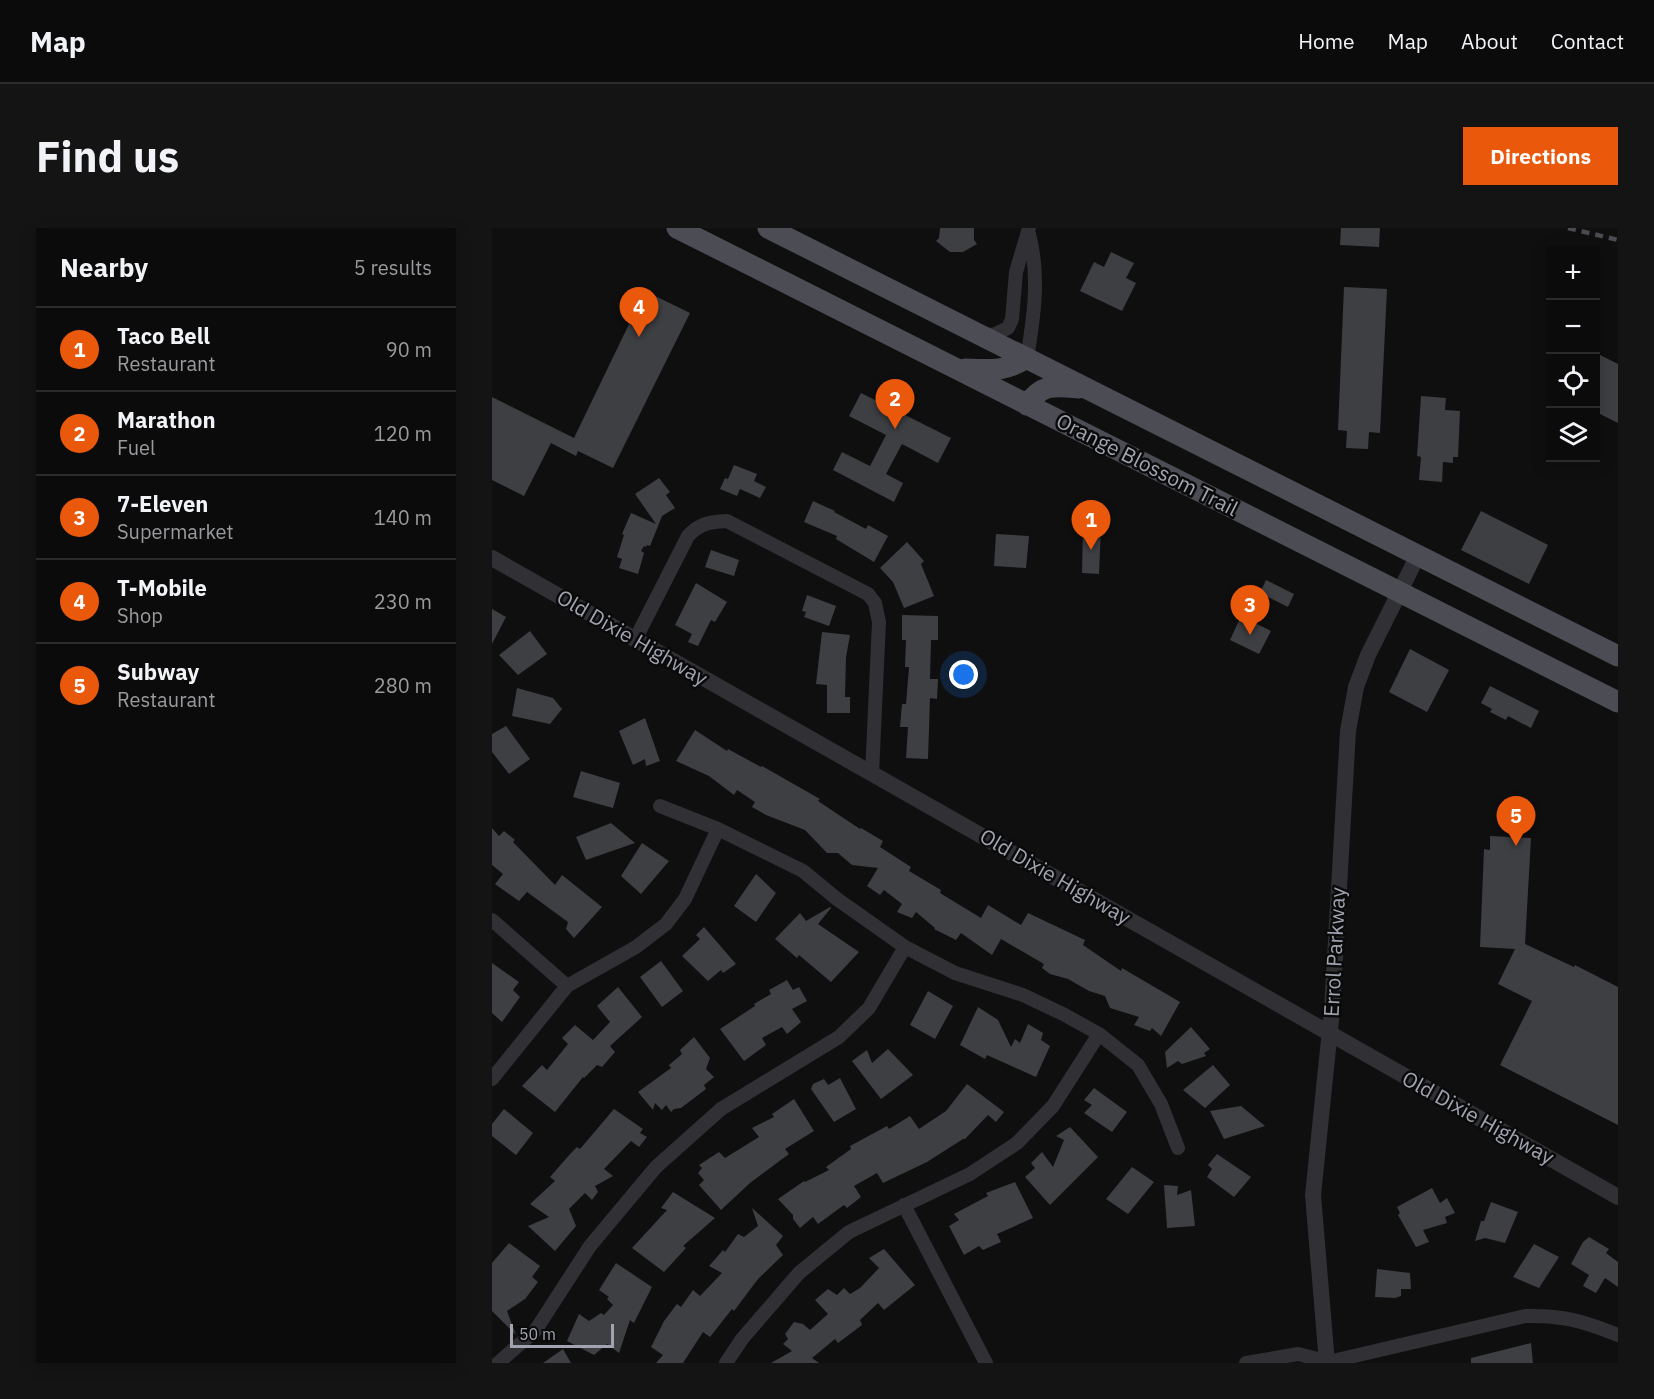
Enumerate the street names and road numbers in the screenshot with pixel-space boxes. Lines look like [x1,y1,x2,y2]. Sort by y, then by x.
street label: Orange Blossom Trail [1052,406,1243,522]
street label: Old Dixie Highway [552,583,714,692]
street label: Old Dixie Highway [975,822,1137,931]
street label: Errol Parkway [1317,886,1351,1018]
street label: Old Dixie Highway [1397,1064,1560,1171]

